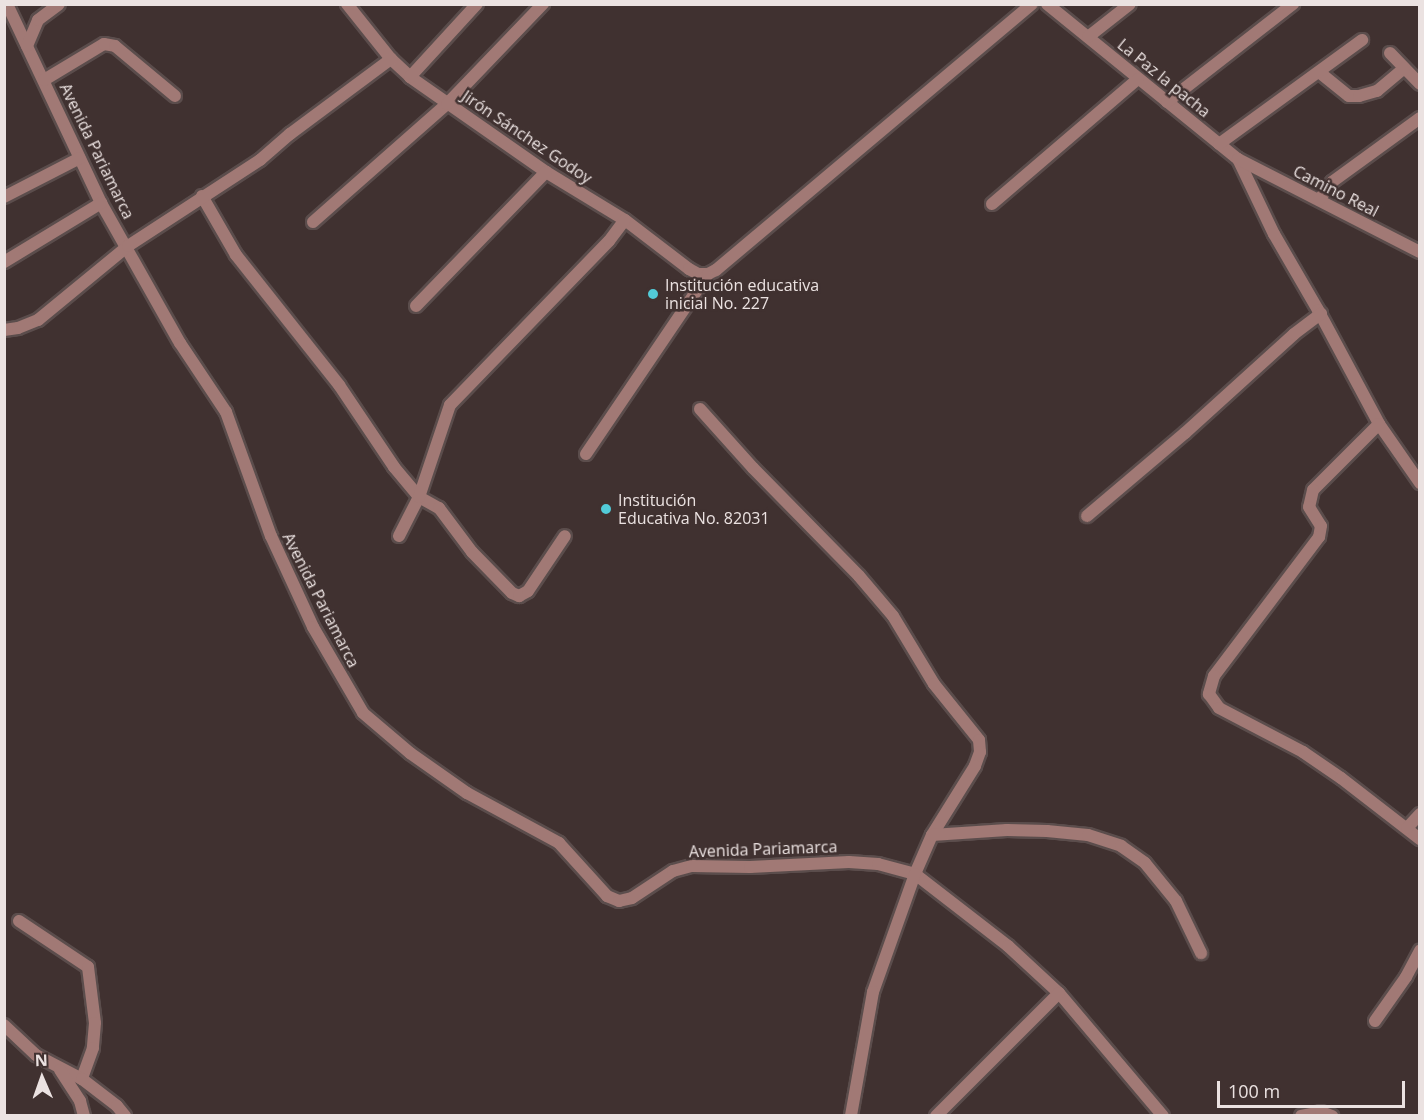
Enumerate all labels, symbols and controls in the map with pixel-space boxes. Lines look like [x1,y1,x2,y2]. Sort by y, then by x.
street label: La Paz la pacha [1114,35,1214,121]
street label: Avenida Pariamarca [56,80,138,222]
street label: Jirón Sánchez Godoy [458,86,596,188]
street label: Camino Real [1290,161,1382,221]
place label: Institución educativa inicial No. 227 [665,275,819,313]
marker: Institución educativa inicial No. 227 [646,287,660,301]
place label: Institución Educativa No. 82031 [618,490,770,528]
marker: Institución Educativa No. 82031 [599,502,613,516]
street label: Avenida Pariamarca [279,529,363,671]
street label: Avenida Pariamarca [688,837,838,861]
north arrow [12,1048,72,1108]
text: N [34,1049,48,1071]
scale bar [1220,1069,1408,1107]
text: 100 m [1228,1079,1280,1103]

